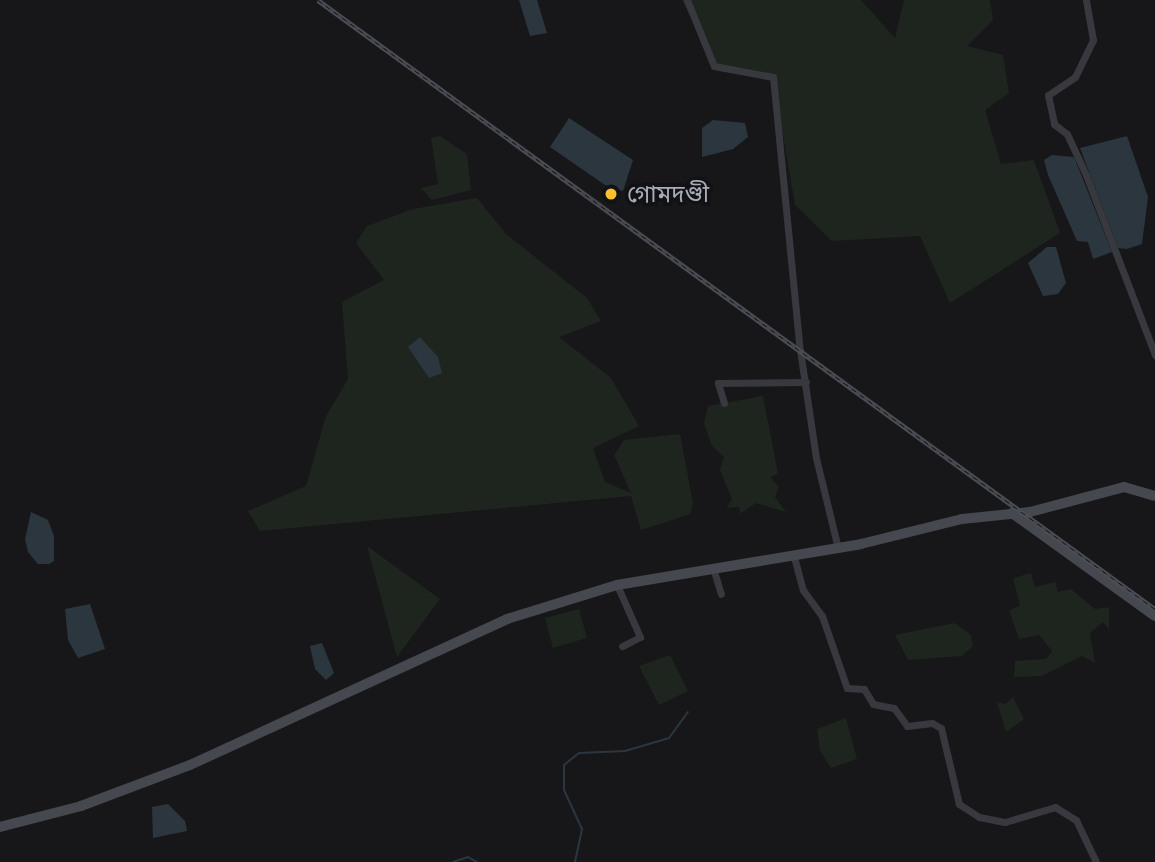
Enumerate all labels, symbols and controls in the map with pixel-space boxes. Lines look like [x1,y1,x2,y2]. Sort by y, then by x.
place label: গোমদণ্ডী [627,180,709,208]
marker: গোমদণ্ডী [601,184,621,204]

